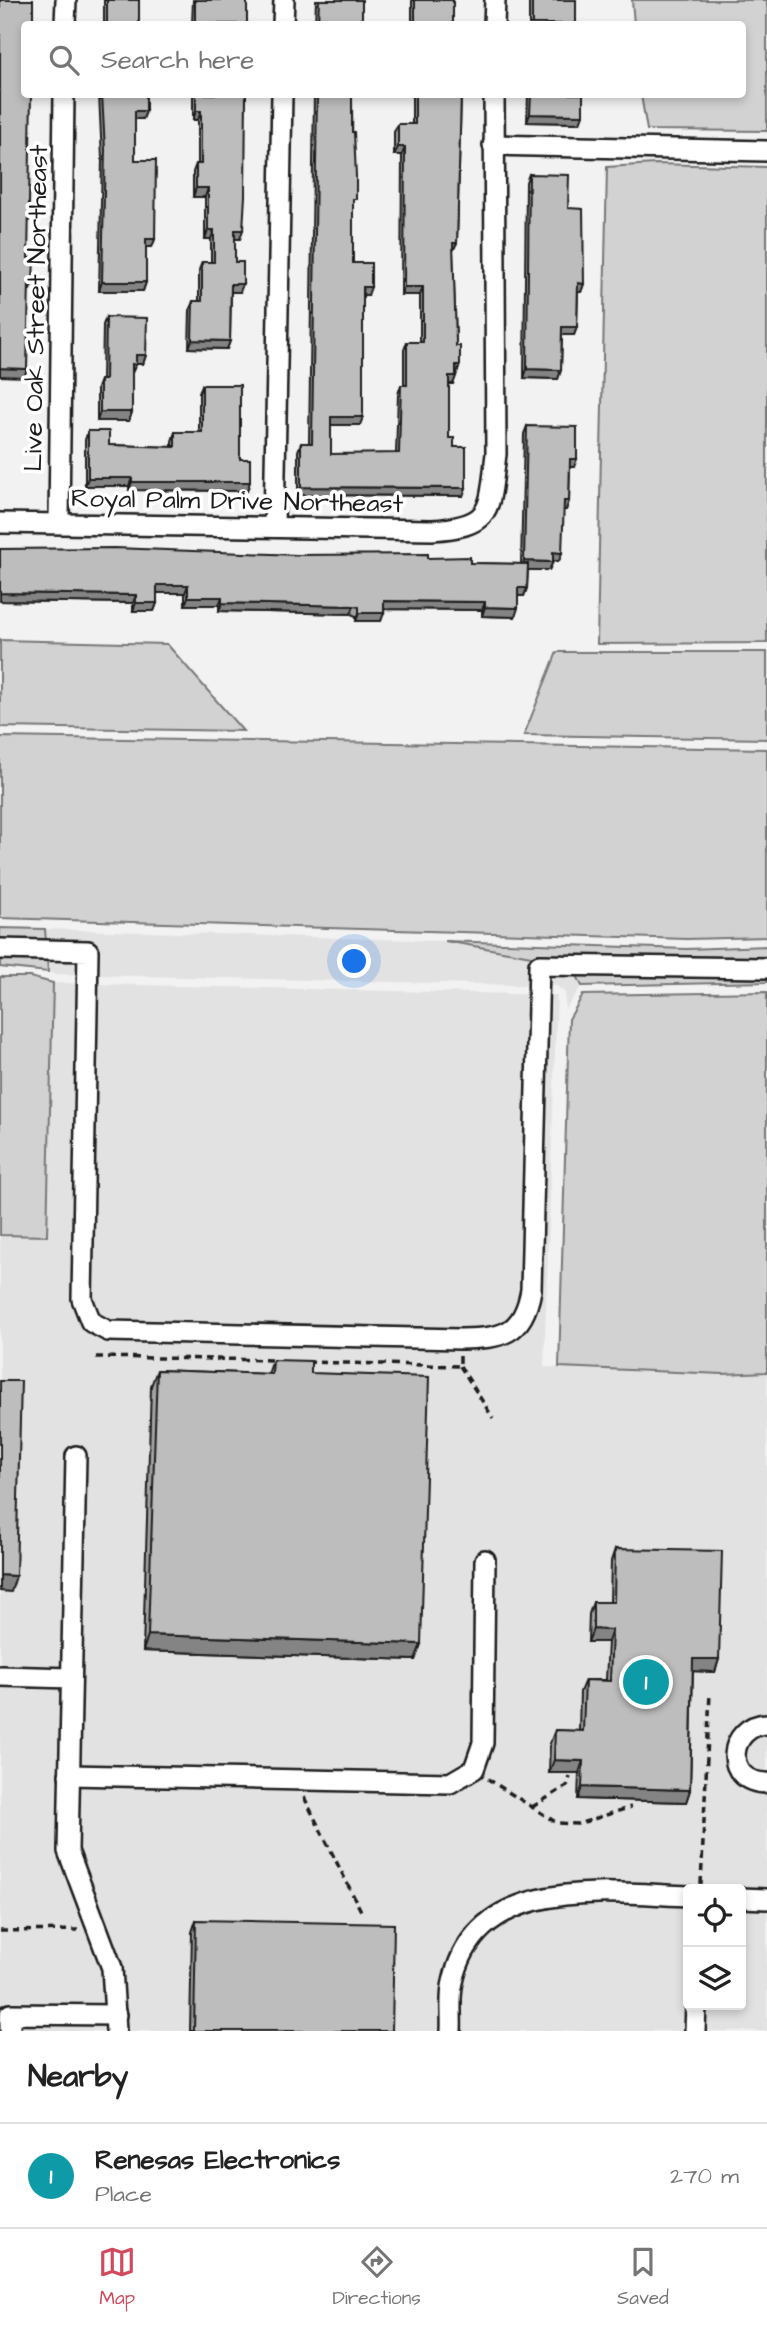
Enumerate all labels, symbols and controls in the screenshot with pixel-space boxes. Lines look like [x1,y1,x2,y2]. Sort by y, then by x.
search box [21,21,746,98]
icon: search [45,41,83,79]
text: Search here [101,42,254,78]
street label: Live Oak Street Northeast [15,144,57,472]
street label: Royal Palm Drive Northeast [71,480,404,524]
your location [337,944,371,978]
pin: 1 [623,1656,669,1708]
map controls [683,1884,746,2010]
button: locate [683,1884,746,1947]
button: layers [683,1947,746,2010]
text: Nearby [28,2056,128,2098]
text: Renesas Electronics [95,2142,340,2178]
text: 1 [50,2160,52,2192]
text: 270 m [670,2160,739,2192]
text: Place [95,2178,152,2210]
tab: Map [98,2243,136,2312]
tab: Directions [332,2243,421,2312]
tab: Saved [617,2243,669,2312]

